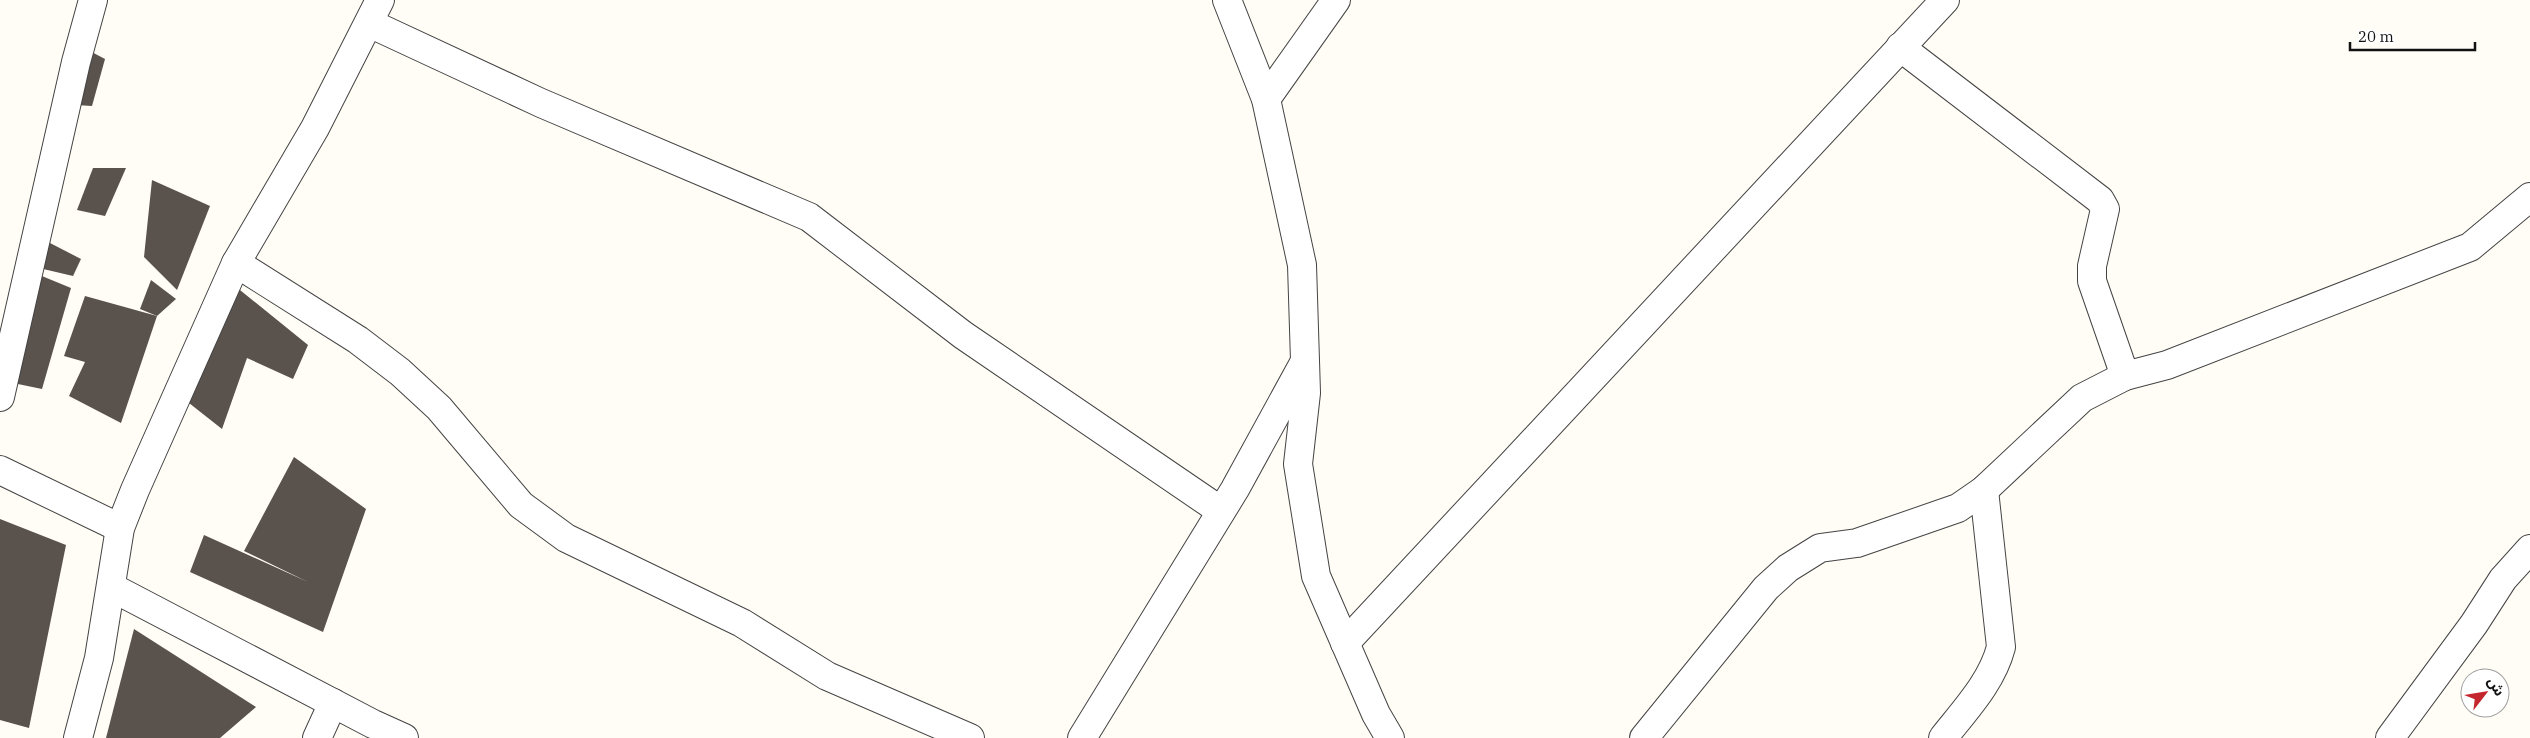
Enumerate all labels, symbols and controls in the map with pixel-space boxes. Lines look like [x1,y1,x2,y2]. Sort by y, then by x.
scale bar [2350,20,2475,52]
text: 20 m [2358,27,2394,46]
north arrow [2460,668,2510,718]
text: ش [2483,673,2509,699]

